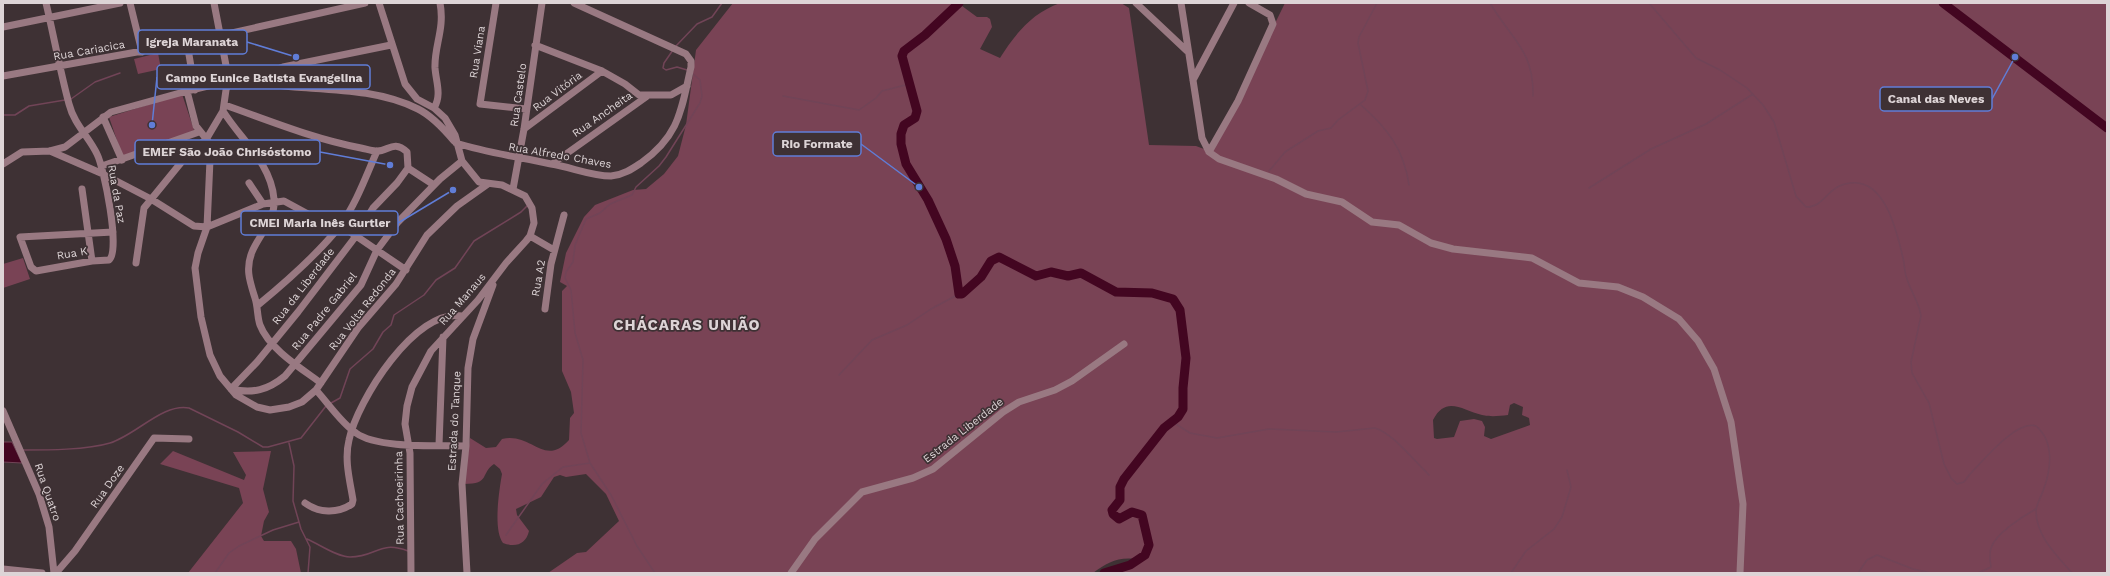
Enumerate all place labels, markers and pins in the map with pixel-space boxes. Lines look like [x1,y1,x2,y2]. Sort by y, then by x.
callout: Igreja Maranata [138,30,247,54]
callout: Campo Eunice Batista Evangelina [157,65,370,89]
callout: Canal das Neves [1880,87,1992,111]
callout: Rio Formate [773,132,861,156]
callout: EMEF São João Chrisóstomo [135,140,320,164]
callout: CMEI Maria Inês Gurtler [241,211,398,235]

